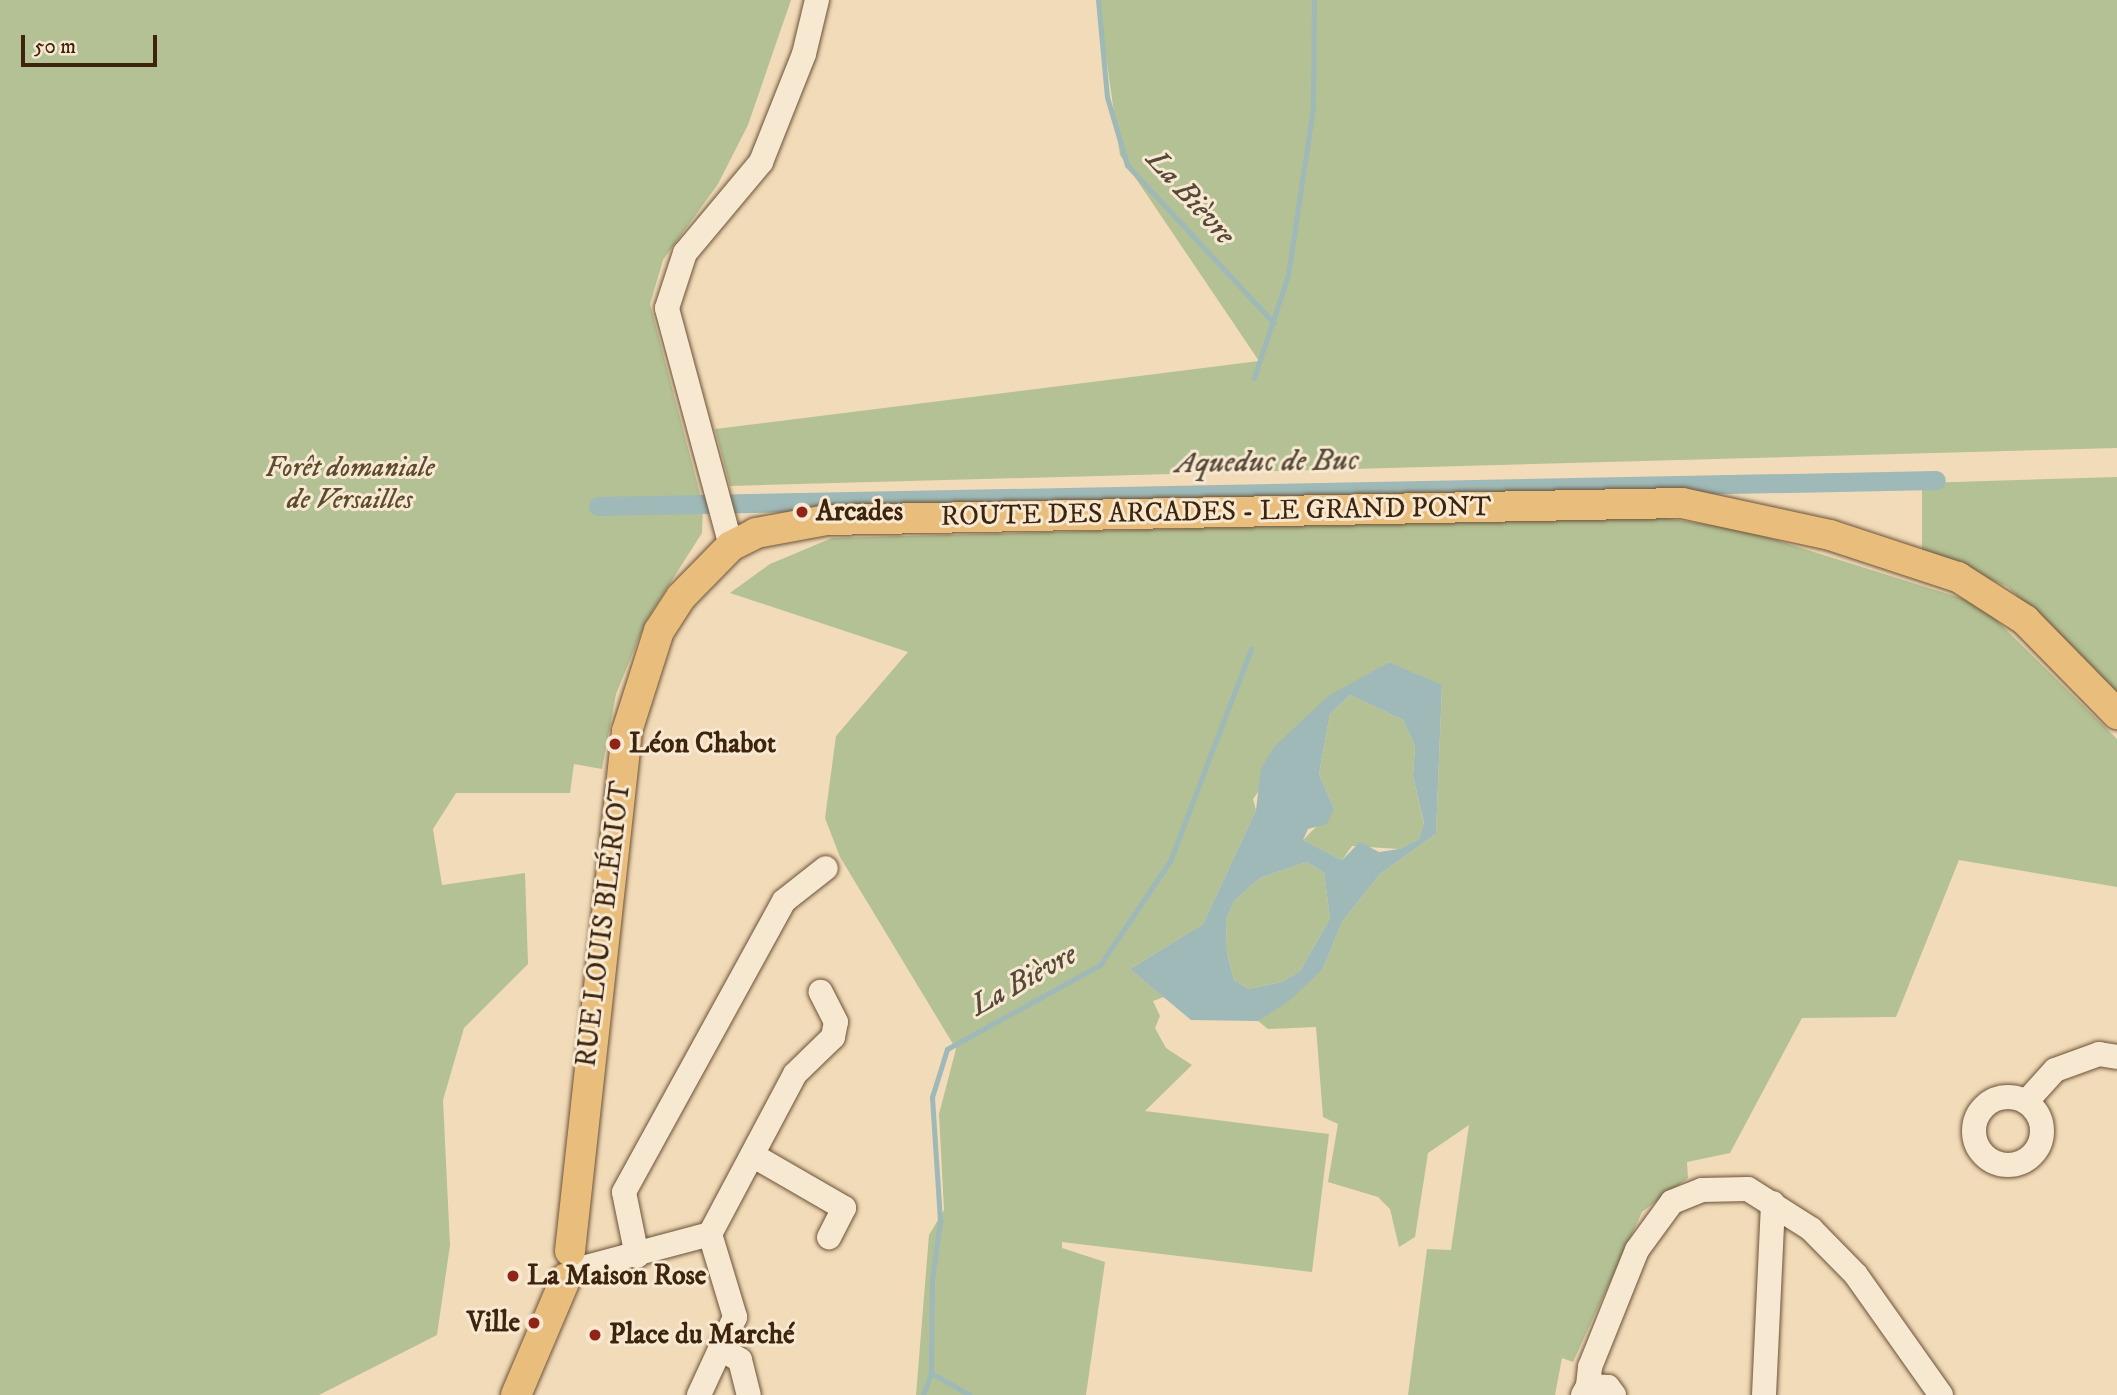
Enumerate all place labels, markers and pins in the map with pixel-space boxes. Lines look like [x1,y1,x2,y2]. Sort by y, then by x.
place label: Arcades [816,495,903,529]
marker: Arcades [794,504,810,520]
place label: Léon Chabot [629,727,776,761]
marker: Léon Chabot [607,736,623,752]
place label: La Maison Rose [527,1259,706,1293]
marker: La Maison Rose [505,1268,521,1284]
place label: Ville [467,1306,520,1340]
marker: Ville [526,1315,542,1331]
place label: Place du Marché [609,1318,795,1352]
marker: Place du Marché [587,1327,603,1343]

